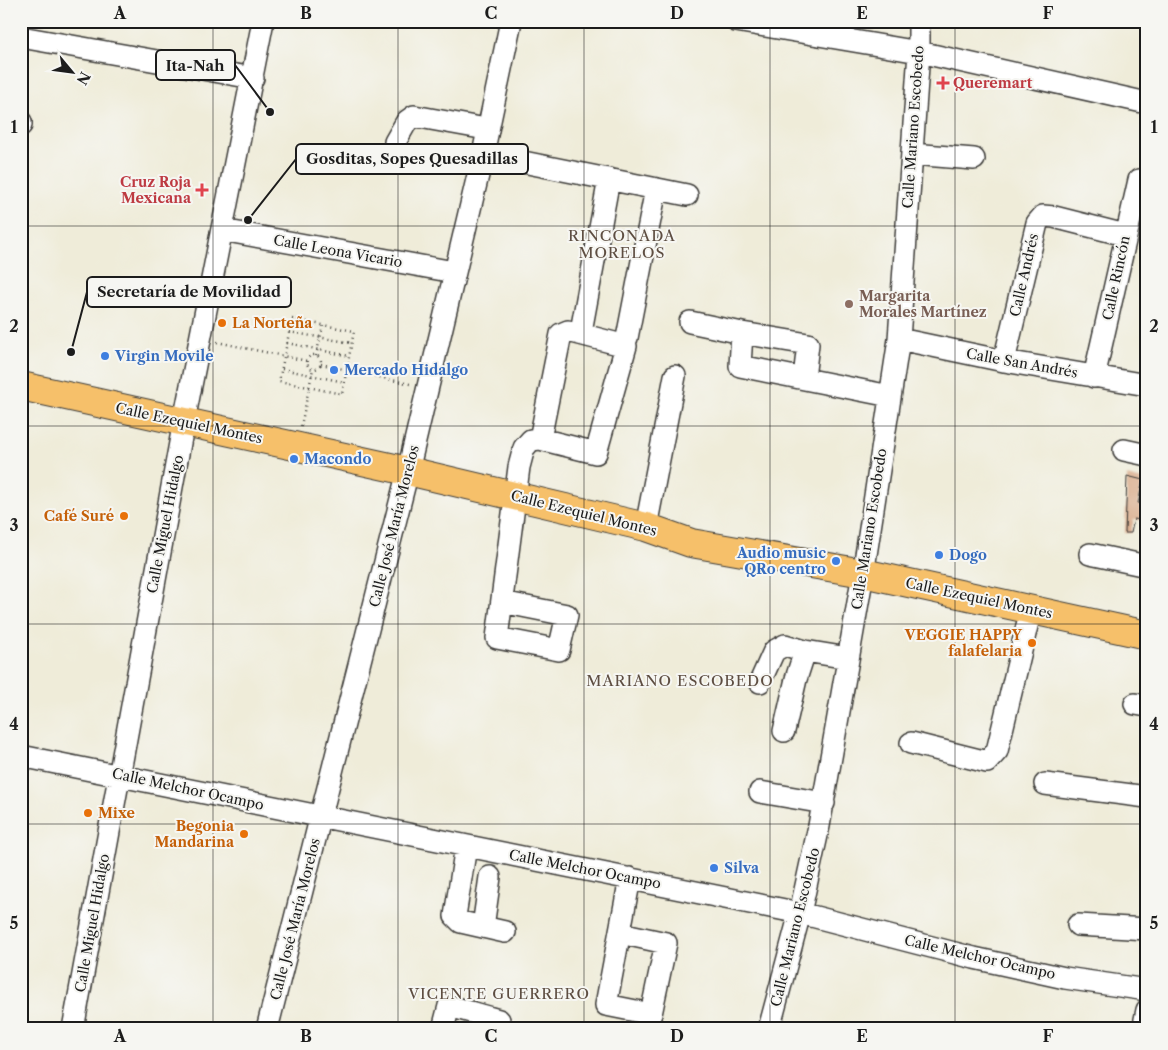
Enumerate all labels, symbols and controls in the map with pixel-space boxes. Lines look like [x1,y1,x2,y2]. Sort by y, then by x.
text: A [113,3,127,23]
text: B [300,3,312,23]
text: C [485,3,497,23]
text: D [670,3,684,23]
text: E [856,3,868,23]
text: F [1043,3,1054,23]
street label: Calle Mariano Escobedo [898,45,928,209]
north arrow [48,48,98,98]
callout: Ita-Nah [156,50,235,80]
text: Ita-Nah [166,56,225,75]
text: N [73,69,94,88]
place label: Queremart [953,74,1033,92]
marker: Queremart [937,77,949,89]
text: 1 [10,117,18,137]
text: 1 [1150,117,1158,137]
callout: Gosditas, Sopes Quesadillas [296,144,528,174]
text: Gosditas, Sopes Quesadillas [306,149,518,168]
place label: Cruz Roja Mexicana [120,173,192,207]
marker: Cruz Roja Mexicana [195,183,209,197]
district label: RINCONADA MORELOS [568,226,676,262]
street label: Calle Leona Vicario [272,231,404,271]
street label: Calle Andrés [1006,232,1042,318]
street label: Calle Rincón [1098,234,1134,322]
callout: Secretaría de Movilidad [87,277,291,307]
text: Secretaría de Movilidad [97,282,281,301]
place label: Margarita Morales Martínez [859,287,987,321]
marker: Margarita Morales Martínez [843,298,855,310]
place label: La Norteña [232,314,313,332]
text: 2 [9,316,19,336]
text: 2 [1149,316,1159,336]
marker: La Norteña [216,317,228,329]
street label: Calle San Andrés [965,344,1079,382]
place label: Virgin Movile [114,347,214,365]
marker: Virgin Movile [99,350,111,362]
place label: Mercado Hidalgo [344,361,468,379]
marker: Mercado Hidalgo [328,364,340,376]
street label: Calle Ezequiel Montes [114,399,264,447]
street label: Calle José María Morelos [365,443,423,609]
street label: Calle Mariano Escobedo [847,447,891,611]
place label: Macondo [304,450,371,468]
street label: Calle Miguel Hidalgo [143,453,187,595]
marker: Macondo [288,453,300,465]
street label: Calle Ezequiel Montes [509,486,659,540]
place label: Café Suré [44,507,114,525]
marker: Café Suré [118,510,130,522]
text: 3 [9,515,19,535]
text: 3 [1149,515,1159,535]
place label: Audio music QRo centro [736,544,826,578]
place label: Dogo [949,546,987,564]
marker: Dogo [933,549,945,561]
marker: Audio music QRo centro [830,555,842,567]
street label: Calle Ezequiel Montes [904,574,1054,622]
place label: VEGGIE HAPPY falafelaria [904,626,1023,660]
marker: VEGGIE HAPPY falafelaria [1026,637,1038,649]
district label: MARIANO ESCOBEDO [586,671,774,690]
text: 4 [9,714,19,734]
text: 4 [1149,714,1159,734]
street label: Calle Melchor Ocampo [111,764,265,814]
place label: Mixe [98,804,135,822]
marker: Mixe [82,807,94,819]
place label: Begonia Mandarina [155,817,235,851]
marker: Begonia Mandarina [238,828,250,840]
street label: Calle José María Morelos [266,836,324,1002]
street label: Calle Melchor Ocampo [507,845,663,893]
street label: Calle Mariano Escobedo [767,846,823,1008]
street label: Calle Miguel Hidalgo [71,852,113,994]
place label: Silva [724,859,760,877]
marker: Silva [708,862,720,874]
text: 5 [10,913,19,933]
text: 5 [1150,913,1159,933]
street label: Calle Melchor Ocampo [903,931,1057,983]
district label: VICENTE GUERRERO [407,984,590,1003]
text: A [113,1026,127,1046]
text: B [300,1026,312,1046]
text: C [485,1026,497,1046]
text: D [670,1026,684,1046]
text: E [856,1026,868,1046]
text: F [1043,1026,1054,1046]

